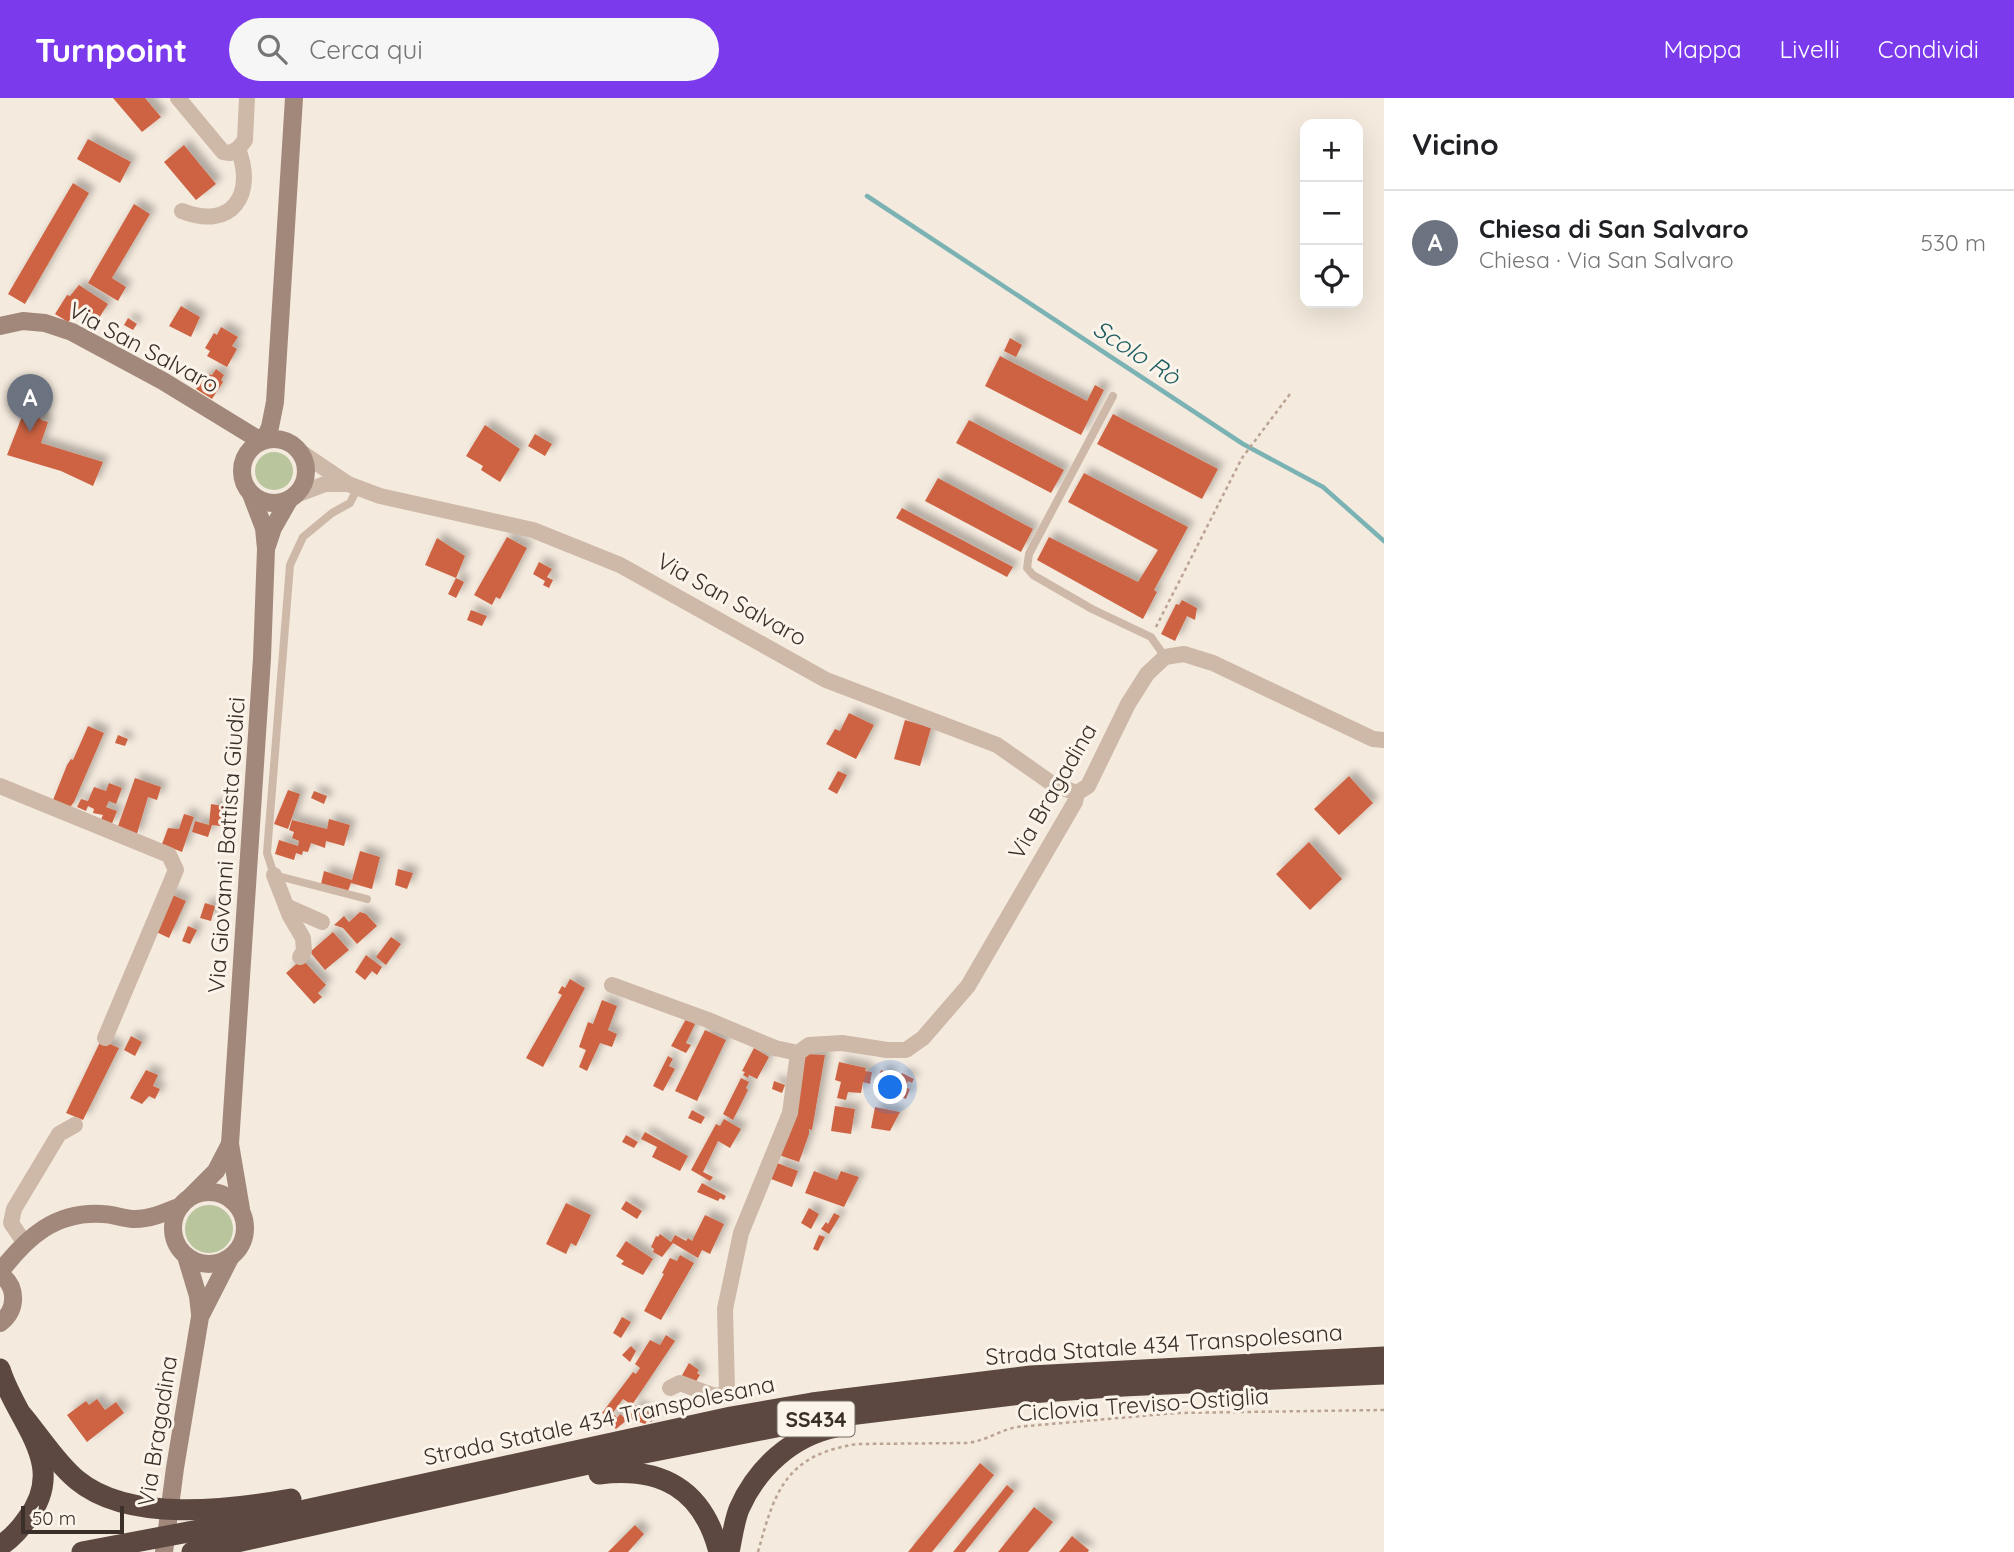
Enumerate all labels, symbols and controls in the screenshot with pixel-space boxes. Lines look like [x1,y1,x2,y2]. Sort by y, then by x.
search box [229,18,719,81]
text: Turnpoint [35,29,187,70]
icon: search [253,30,291,68]
text: Cerca qui [309,33,423,66]
text: Mappa [1664,34,1742,64]
text: Livelli [1780,34,1840,64]
text: Condividi [1878,34,1979,64]
map controls [1300,119,1363,308]
button: + [1300,119,1363,182]
text: Vicino [1412,125,1499,163]
button: − [1300,182,1363,245]
text: Chiesa di San Salvaro [1479,212,1749,245]
text: A [1428,228,1442,257]
text: 530 m [1920,228,1986,257]
button: locate [1300,245,1363,308]
text: Chiesa · Via San Salvaro [1479,245,1734,274]
street label: Via San Salvaro [64,295,224,399]
water label: Scolo Rò [1088,313,1187,392]
pin: A [7,374,53,432]
street label: Via San Salvaro [652,546,812,652]
street label: Via Giovanni Battista Giudici [201,696,251,994]
street label: Via Bragadina [1001,718,1103,864]
your location [873,1070,907,1104]
street label: Strada Statale 434 Transpolesana [985,1317,1343,1371]
street label: Via Bragadina [131,1354,183,1508]
street label: Strada Statale 434 Transpolesana [421,1369,777,1471]
street label: Ciclovia Treviso-Ostiglia [1016,1381,1270,1427]
road number: SS434 [778,1402,854,1436]
scale bar [21,1503,124,1535]
text: 50 m [32,1506,76,1530]

